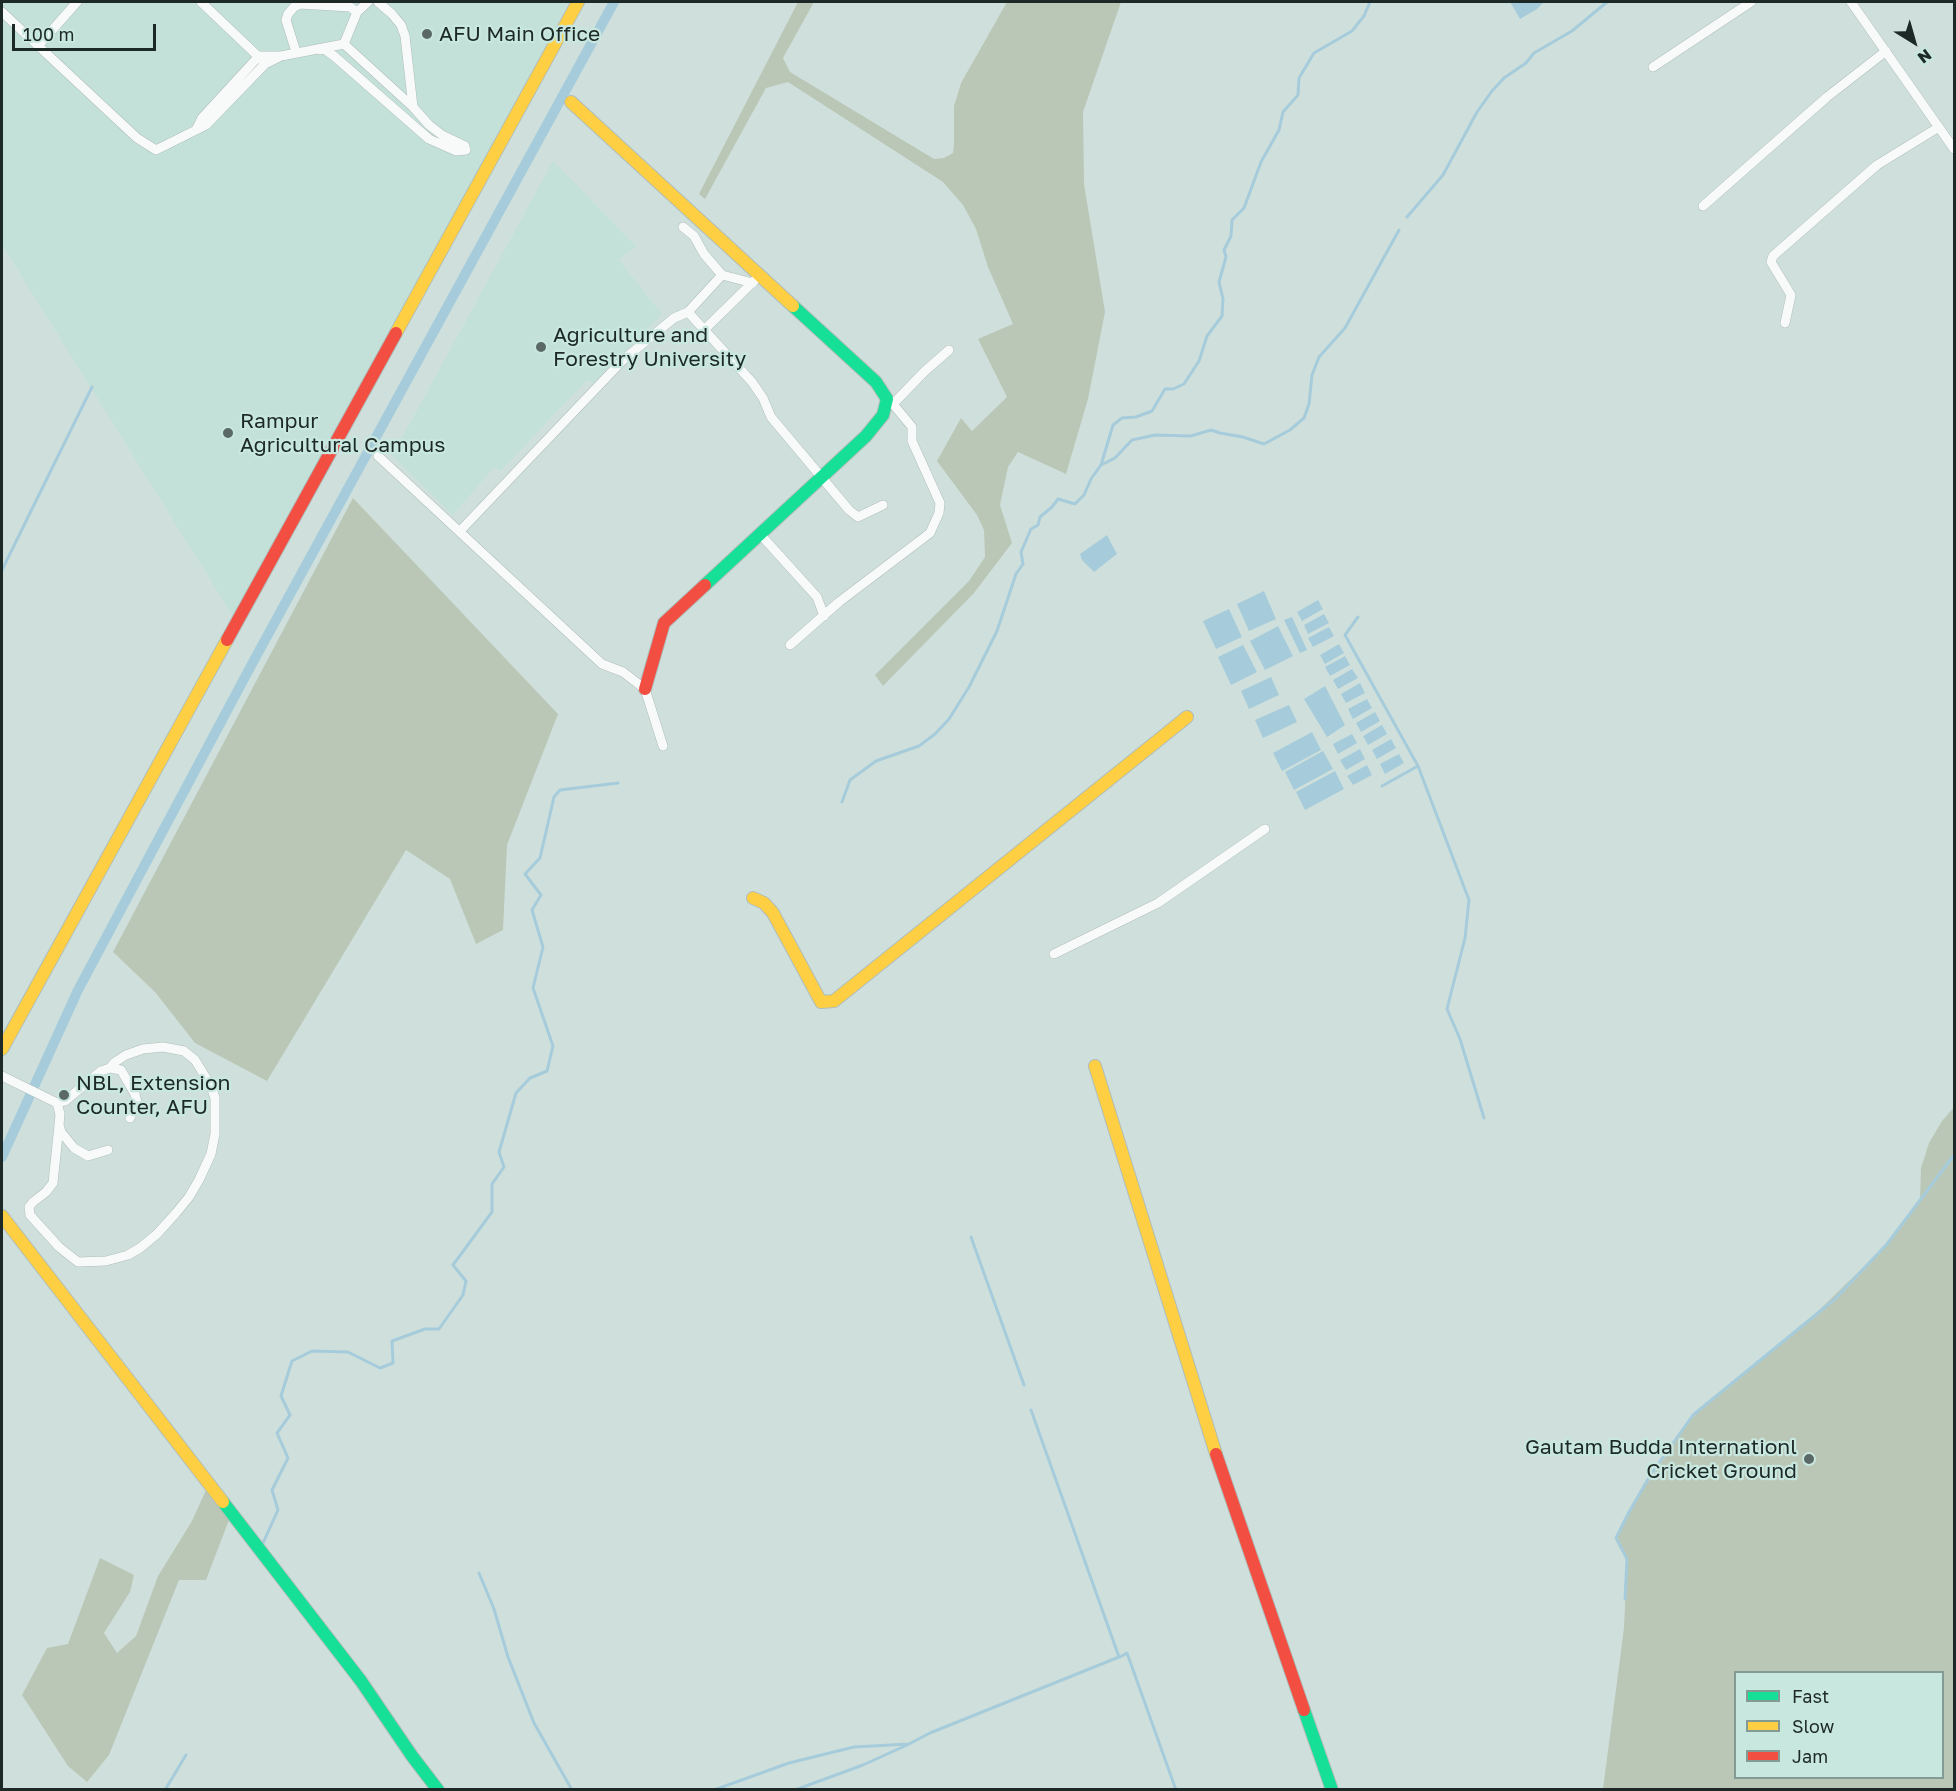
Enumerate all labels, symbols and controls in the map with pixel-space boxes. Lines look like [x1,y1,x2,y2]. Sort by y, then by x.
scale bar [15,12,159,50]
north arrow [1884,12,1944,72]
place label: AFU Main Office [439,21,600,47]
text: 100 m [23,23,74,45]
marker: AFU Main Office [420,27,434,41]
text: N [1914,45,1936,68]
place label: Agriculture and Forestry University [553,322,746,372]
marker: Agriculture and Forestry University [534,340,548,354]
place label: Rampur Agricultural Campus [240,408,445,458]
marker: Rampur Agricultural Campus [221,426,235,440]
place label: NBL, Extension Counter, AFU [76,1070,231,1120]
marker: NBL, Extension Counter, AFU [57,1088,71,1102]
place label: Gautam Budda Internationl Cricket Ground [1525,1434,1797,1484]
marker: Gautam Budda Internationl Cricket Ground [1802,1452,1816,1466]
legend [1734,1671,1944,1779]
text: Fast [1792,1685,1829,1707]
text: Slow [1792,1715,1834,1737]
text: Jam [1792,1745,1828,1767]

